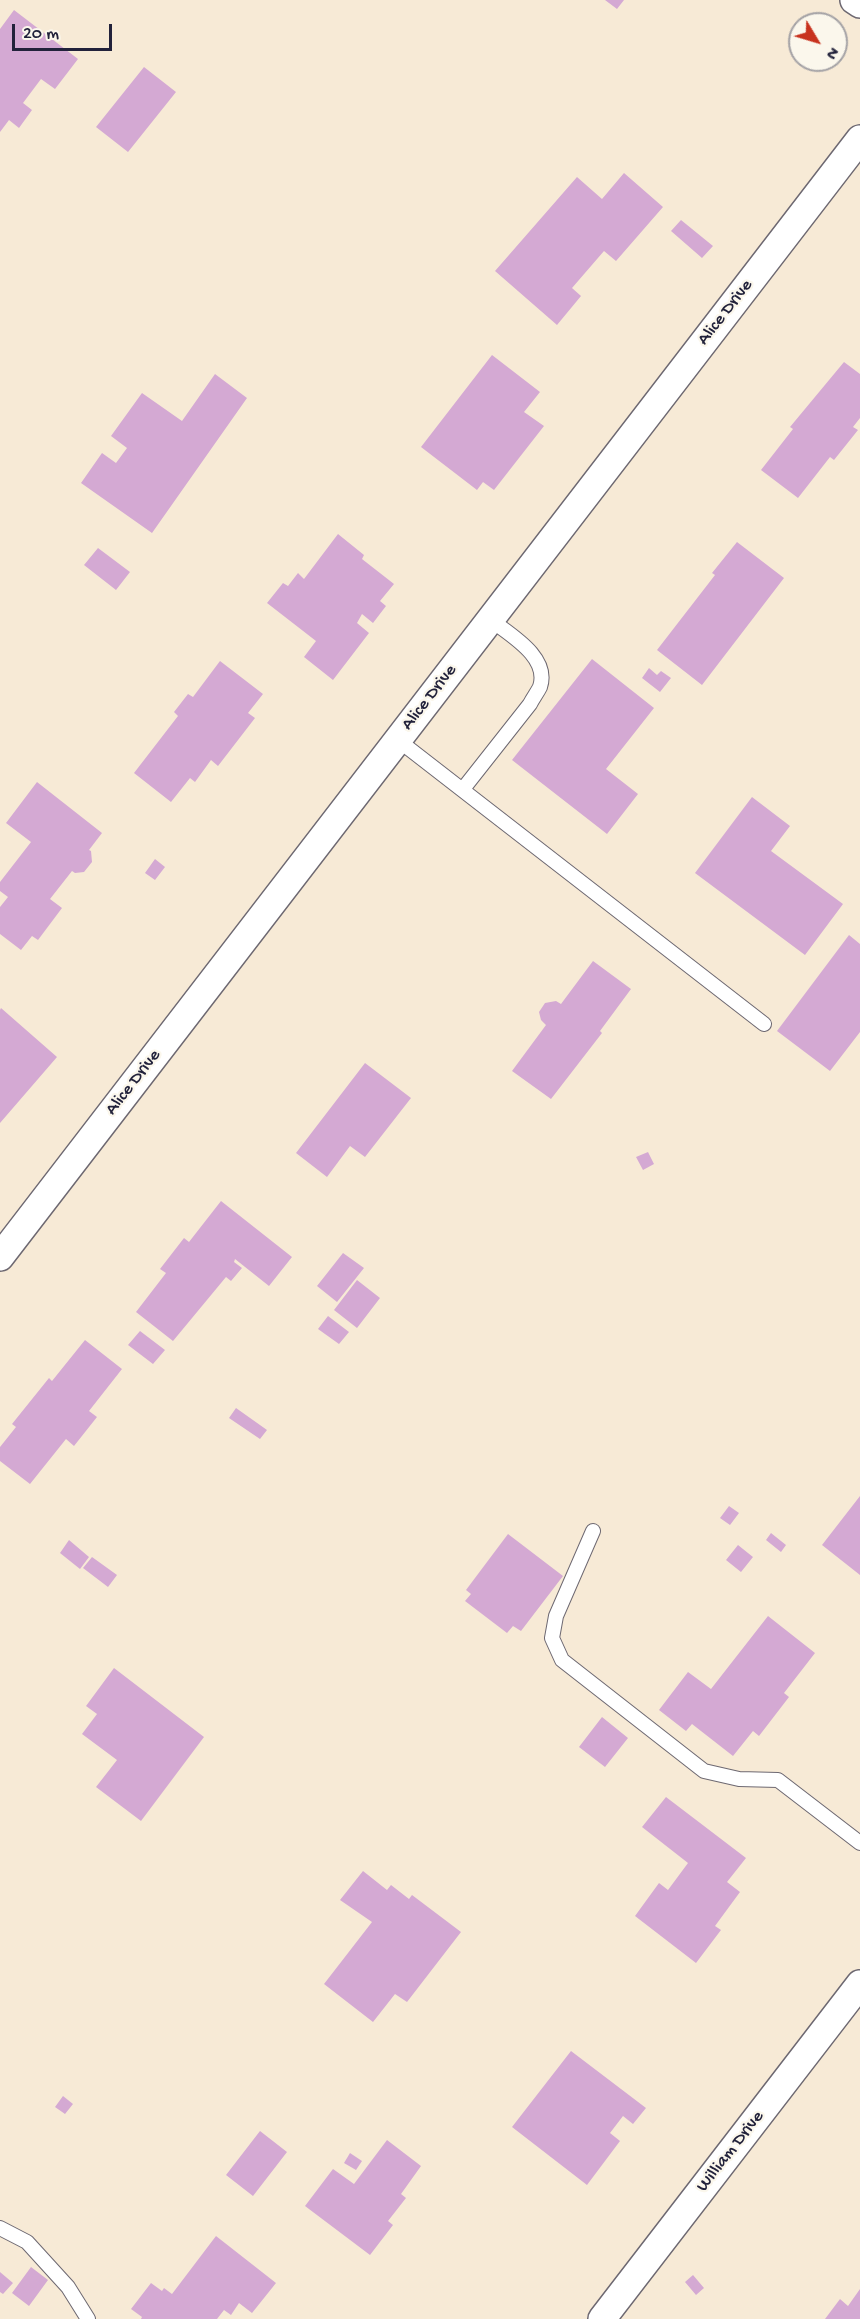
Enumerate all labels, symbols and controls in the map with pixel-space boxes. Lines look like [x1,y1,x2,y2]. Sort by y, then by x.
scale bar [15,12,116,50]
north arrow [788,12,848,72]
text: 20 m [23,24,59,45]
text: N [820,42,842,62]
street label: Alice Drive [694,276,758,350]
street label: Alice Drive [398,661,462,735]
street label: Alice Drive [102,1046,166,1120]
street label: William Drive [693,2107,769,2197]

